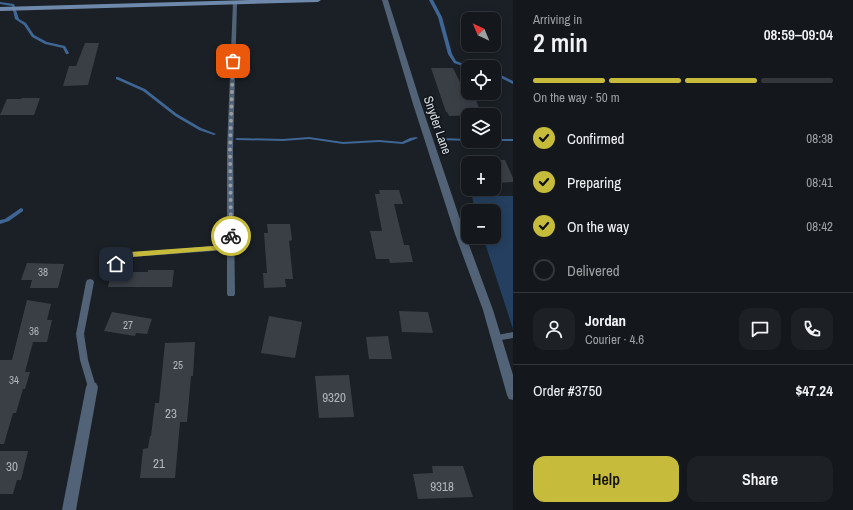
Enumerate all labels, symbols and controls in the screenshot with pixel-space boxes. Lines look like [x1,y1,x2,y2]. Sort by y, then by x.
text: Arriving in [533,11,582,28]
north arrow [461,12,501,52]
map controls [461,12,501,244]
text: 08:59–09:04 [764,24,833,45]
text: 2 min [533,25,588,60]
pin [216,44,250,78]
icon: bag [222,50,244,72]
button: locate [461,60,501,100]
text: On the way · 50 m [533,89,620,106]
street label: Snyder Lane [420,94,455,157]
button: layers [461,108,501,148]
icon: check [533,127,555,149]
text: Confirmed [567,128,624,149]
text: 08:38 [806,130,833,147]
button: + [461,156,501,196]
icon: check [533,171,555,193]
text: Preparing [567,172,621,193]
text: 08:41 [806,174,833,191]
button: − [461,204,501,244]
icon: check [533,215,555,237]
courier [211,216,251,256]
text: On the way [567,216,629,237]
text: 08:42 [806,218,833,235]
icon: bike [220,225,242,247]
pin [99,247,133,281]
icon: home [105,253,127,275]
text: Delivered [567,260,620,281]
house number: 38 [38,265,48,279]
button: person [533,308,575,350]
button: chat [739,308,781,350]
button: phone [791,308,833,350]
text: Jordan [585,310,626,331]
house number: 27 [123,318,133,332]
house number: 36 [29,324,39,338]
text: Courier · 4.6 [585,331,644,348]
house number: 25 [173,358,183,372]
house number: 34 [9,373,19,387]
text: Order #3750 [533,380,602,401]
text: $47.24 [795,380,833,401]
house number: 9320 [322,389,346,406]
house number: 23 [165,405,177,422]
house number: 21 [153,455,165,472]
button: Help [533,456,679,502]
button: Share [687,456,833,502]
house number: 30 [6,458,18,475]
house number: 9318 [430,478,454,495]

